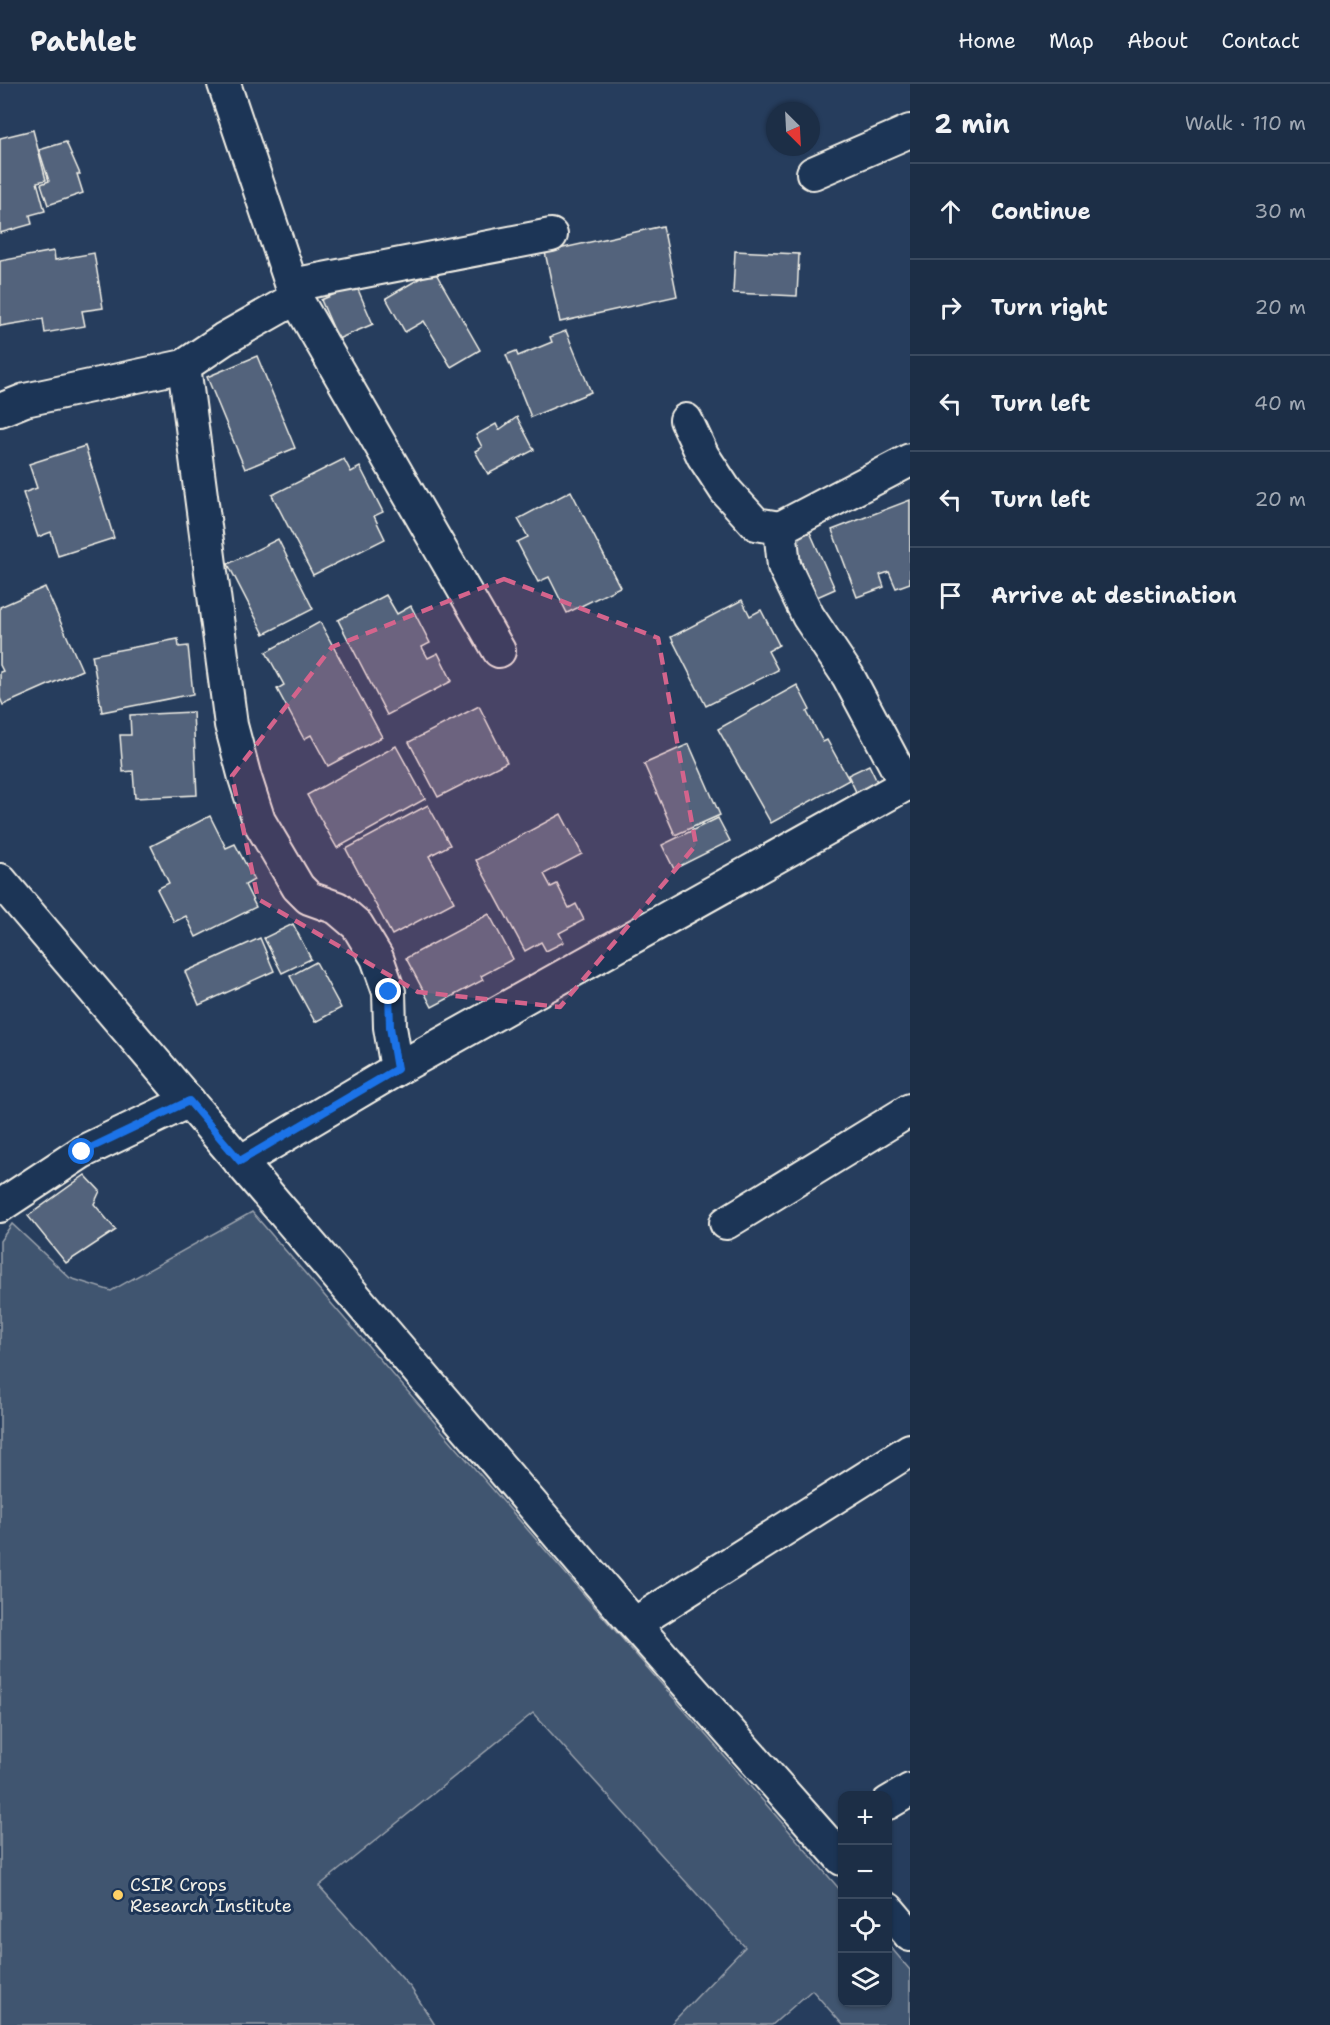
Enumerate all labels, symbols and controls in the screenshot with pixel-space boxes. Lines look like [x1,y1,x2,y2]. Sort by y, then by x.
text: Pathlet [30,22,137,60]
text: Home [958,27,1016,55]
text: Map [1049,27,1094,55]
text: About [1127,27,1188,55]
text: Contact [1221,27,1300,55]
north arrow [766,102,820,156]
text: 2 min [934,106,1010,141]
text: Walk · 110 m [1185,110,1306,136]
icon: ahead [934,195,967,228]
text: Continue [991,197,1091,226]
text: 30 m [1254,198,1306,224]
icon: right [934,291,967,324]
text: Turn right [991,293,1108,322]
text: 20 m [1255,294,1306,320]
icon: left [934,387,967,420]
text: Turn left [991,389,1090,418]
text: 40 m [1254,390,1306,416]
icon: left [934,483,967,516]
text: Turn left [991,485,1090,514]
text: 20 m [1255,486,1306,512]
icon: arrive [934,579,967,612]
text: Arrive at destination [991,581,1237,610]
route end [375,978,401,1004]
route start [68,1138,94,1164]
map controls [838,1791,892,2007]
button: + [838,1791,892,1845]
button: − [838,1845,892,1899]
place label: CSIR Crops Research Institute [130,1873,292,1918]
marker: CSIR Crops Research Institute [111,1888,125,1902]
button: locate [838,1899,892,1953]
button: layers [838,1953,892,2007]

